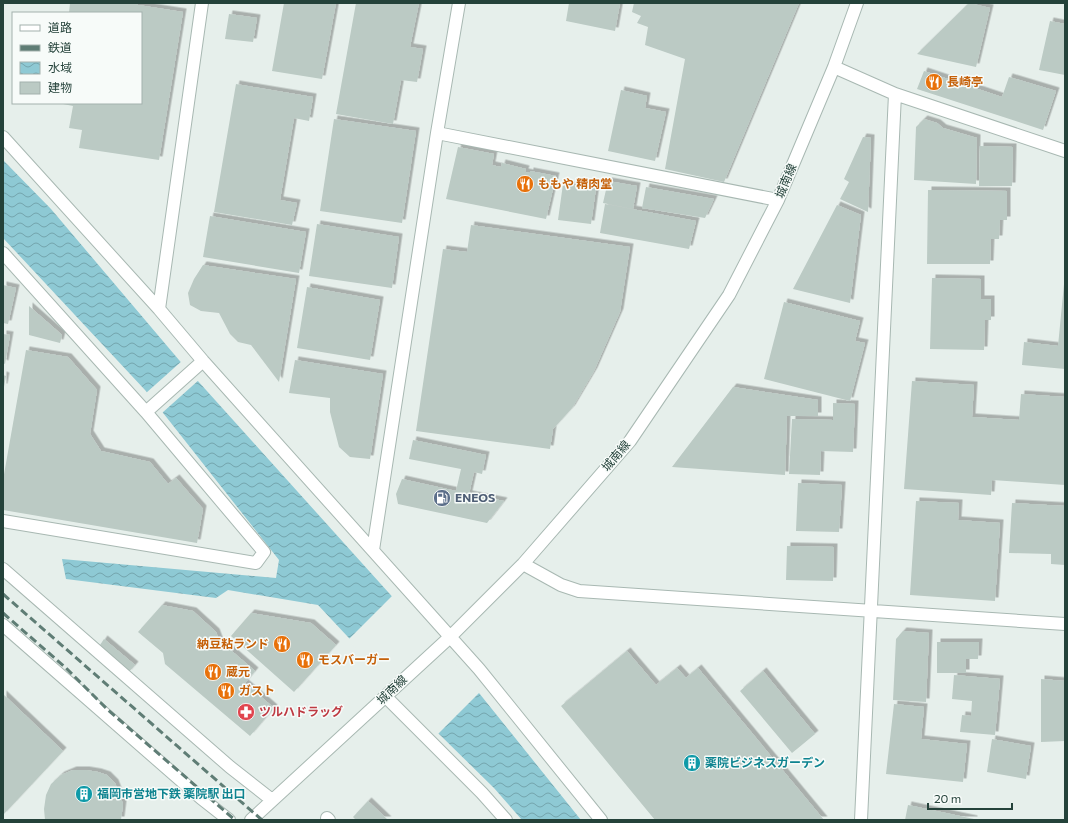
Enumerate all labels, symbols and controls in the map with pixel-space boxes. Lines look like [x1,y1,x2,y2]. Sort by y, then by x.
legend [12,12,142,104]
text: 道路 [48,20,72,34]
text: 鉄道 [48,40,72,54]
text: 水域 [48,60,72,74]
restaurant icon: 長崎亭 [924,72,944,92]
place label: 長崎亭 [947,74,983,88]
text: 建物 [48,80,72,94]
street label: 城南線 [772,161,799,200]
restaurant icon: ももや 精肉堂 [515,174,535,194]
place label: ももや 精肉堂 [538,176,612,190]
street label: 城南線 [598,437,632,474]
fuel station icon: ENEOS [432,488,452,508]
place label: ENEOS [455,490,495,504]
restaurant icon: 納豆粘ランド [272,634,292,654]
place label: 納豆粘ランド [197,636,269,650]
restaurant icon: モスバーガー [295,650,315,670]
place label: モスバーガー [318,652,390,666]
restaurant icon: 蔵元 [203,662,223,682]
place label: 蔵元 [226,664,250,678]
street label: 城南線 [373,672,409,707]
restaurant icon: ガスト [216,681,236,701]
place label: ガスト [239,683,275,697]
pharmacy icon: ツルハドラッグ [236,702,256,722]
place label: ツルハドラッグ [259,704,343,718]
building icon: 薬院ビジネスガーデン [682,753,702,773]
place label: 薬院ビジネスガーデン [705,755,825,769]
building icon: 福岡市営地下鉄 薬院駅 出口 [74,784,94,804]
scale bar [928,785,1012,811]
place label: 福岡市営地下鉄 薬院駅 出口 [97,786,246,800]
text: 20 m [934,791,961,805]

